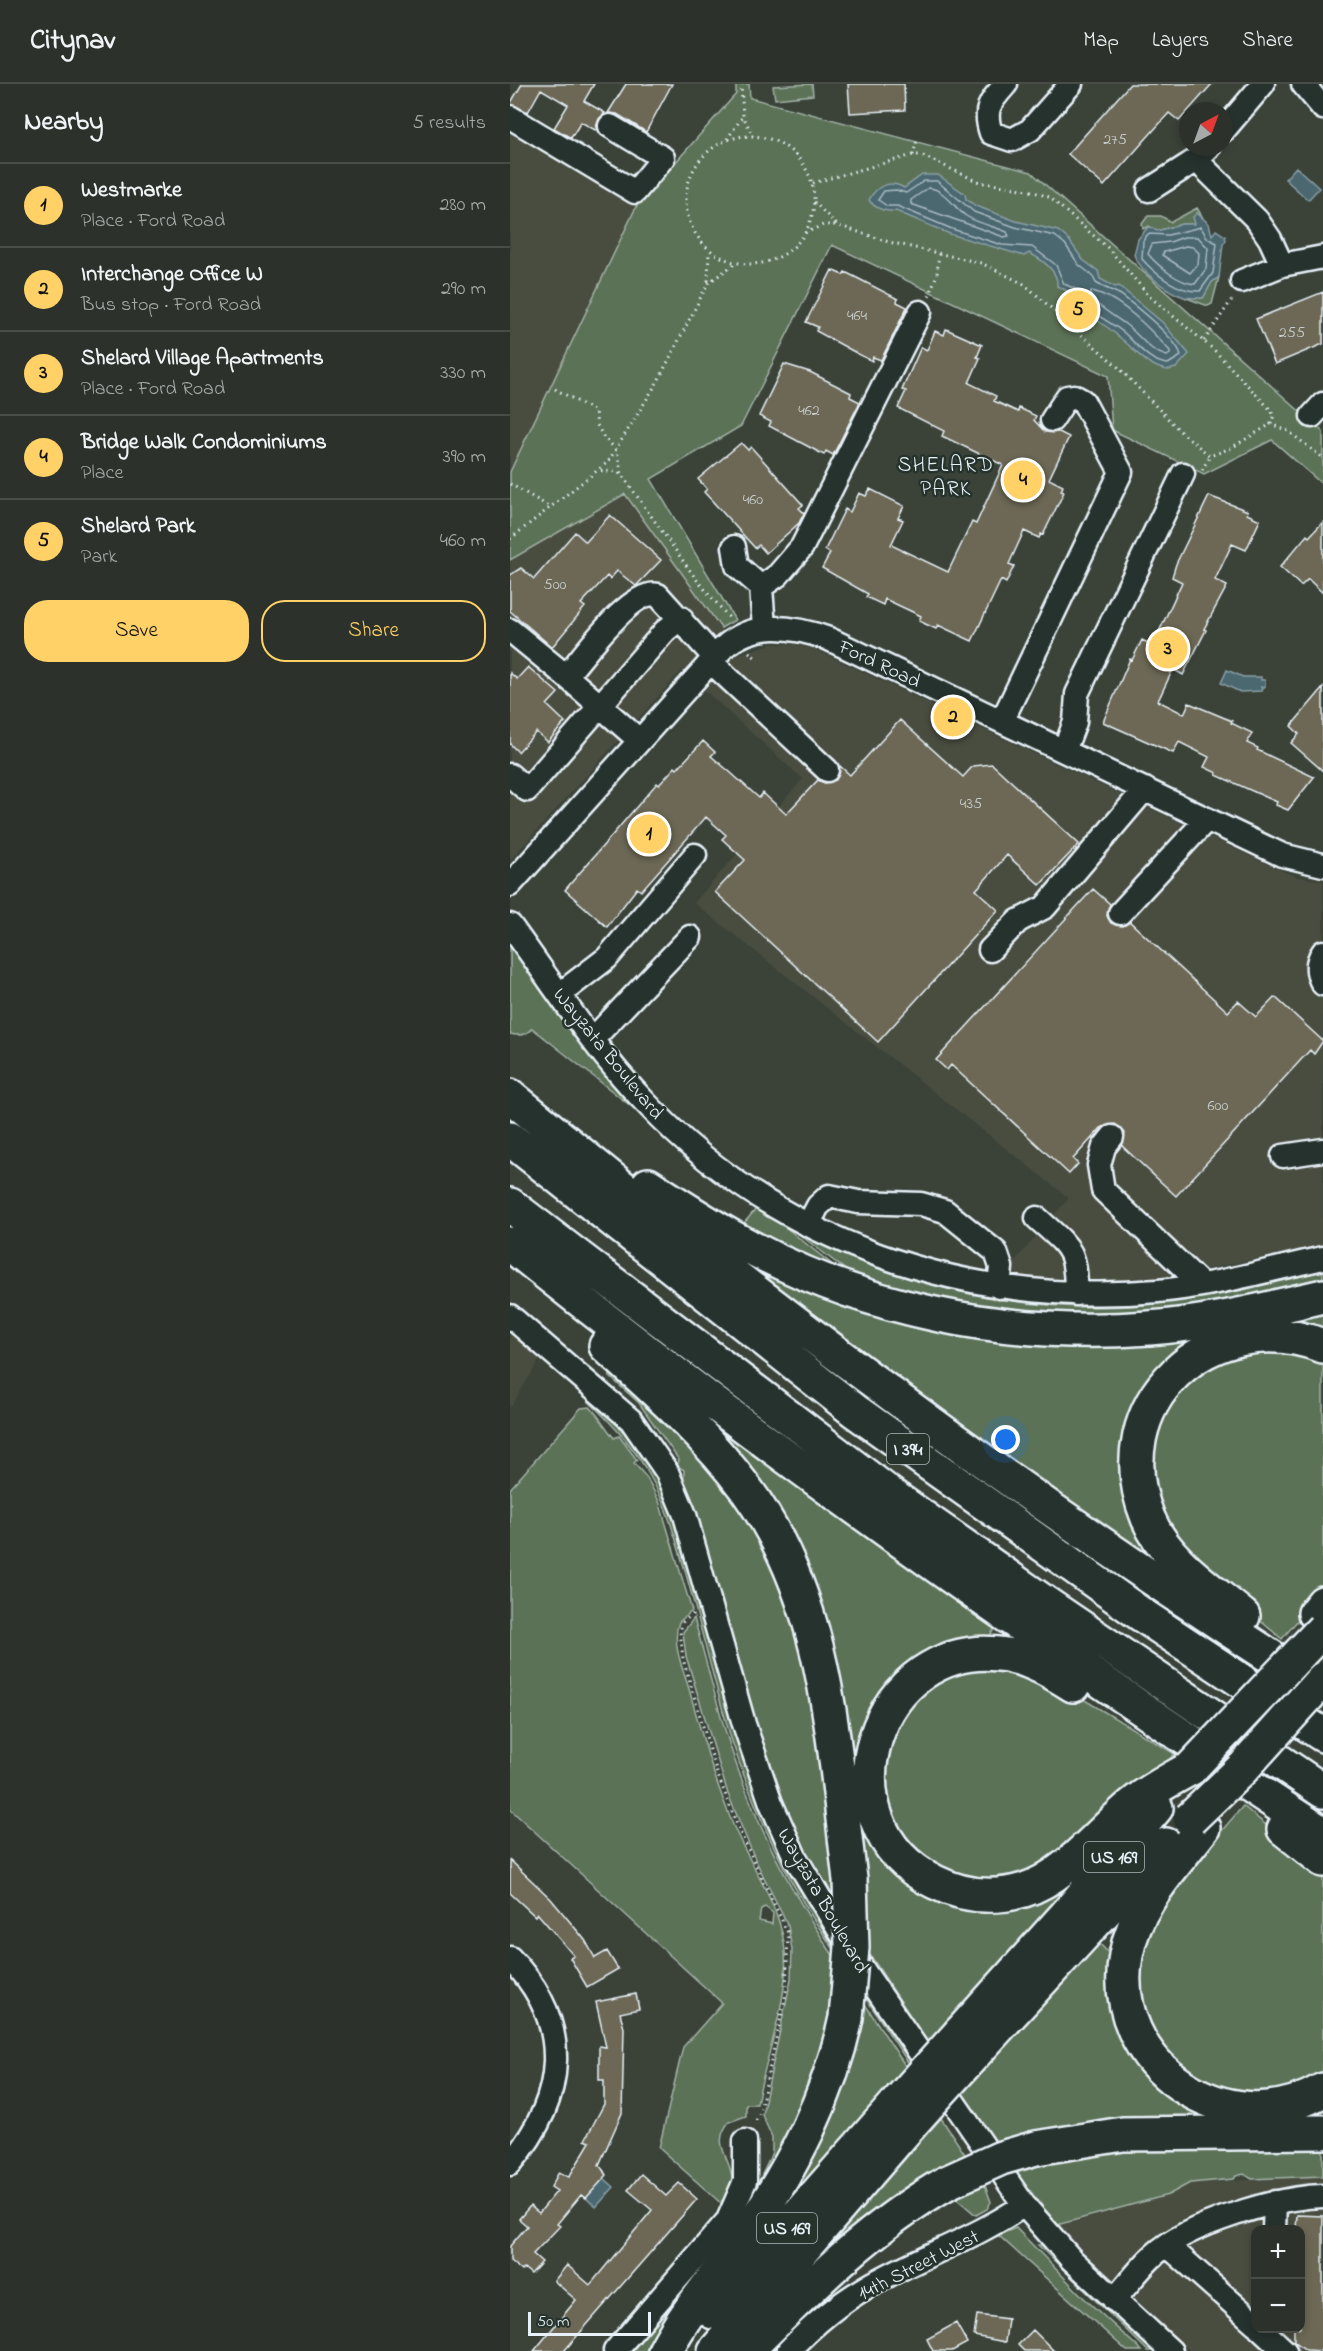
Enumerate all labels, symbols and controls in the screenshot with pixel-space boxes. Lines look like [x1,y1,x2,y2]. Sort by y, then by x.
text: Citynav [30,21,115,62]
text: Map [1083,26,1119,56]
text: Layers [1152,26,1209,56]
text: Share [1242,26,1293,56]
north arrow [1179,102,1233,156]
text: Nearby [24,104,103,142]
text: 5 results [413,109,486,138]
house number: 275 [1103,128,1127,152]
text: Westmarke [81,175,182,207]
text: 1 [40,191,47,220]
text: 280 m [439,191,486,220]
text: Place · Ford Road [81,207,225,236]
text: Interchange Office W [81,259,263,291]
text: 2 [39,275,48,304]
text: 290 m [441,275,486,304]
pin: 5 [1058,288,1098,332]
text: Bus stop · Ford Road [81,291,261,320]
house number: 464 [847,304,868,328]
house number: 255 [1279,321,1305,345]
text: Shelard Village Apartments [81,343,324,375]
text: 3 [39,359,48,388]
text: 330 m [440,359,486,388]
text: Place · Ford Road [81,375,225,404]
house number: 462 [798,399,820,423]
text: Bridge Walk Condominiums [81,427,327,459]
text: 4 [39,443,48,472]
text: 390 m [443,443,486,472]
district label: SHELARD PARK [898,451,994,505]
pin: 4 [1004,458,1042,502]
text: Place [81,459,123,488]
house number: 460 [743,488,763,512]
text: Shelard Park [81,511,195,543]
text: 5 [38,527,49,556]
text: 460 m [440,527,486,556]
text: Park [81,543,117,572]
house number: 500 [544,573,567,597]
button: Save [24,600,249,662]
button: Share [261,600,486,662]
pin: 3 [1148,626,1188,672]
street label: Ford Road [832,633,925,697]
pin: 2 [934,694,972,740]
house number: 435 [960,792,982,816]
pin: 1 [630,812,668,856]
street label: Wayzata Boulevard [545,982,670,1127]
house number: 600 [1208,1094,1229,1118]
your location [991,1425,1020,1454]
road number: I 394 [887,1434,929,1464]
street label: Wayzata Boulevard [769,1824,875,1979]
road number: US 169 [1084,1842,1144,1872]
road number: US 169 [757,2213,817,2243]
street label: 14th Street West [853,2223,985,2309]
map controls [1251,2225,1305,2333]
button: + [1251,2225,1305,2279]
button: − [1251,2279,1305,2333]
scale bar [528,2309,651,2336]
text: 50 m [537,2310,569,2334]

